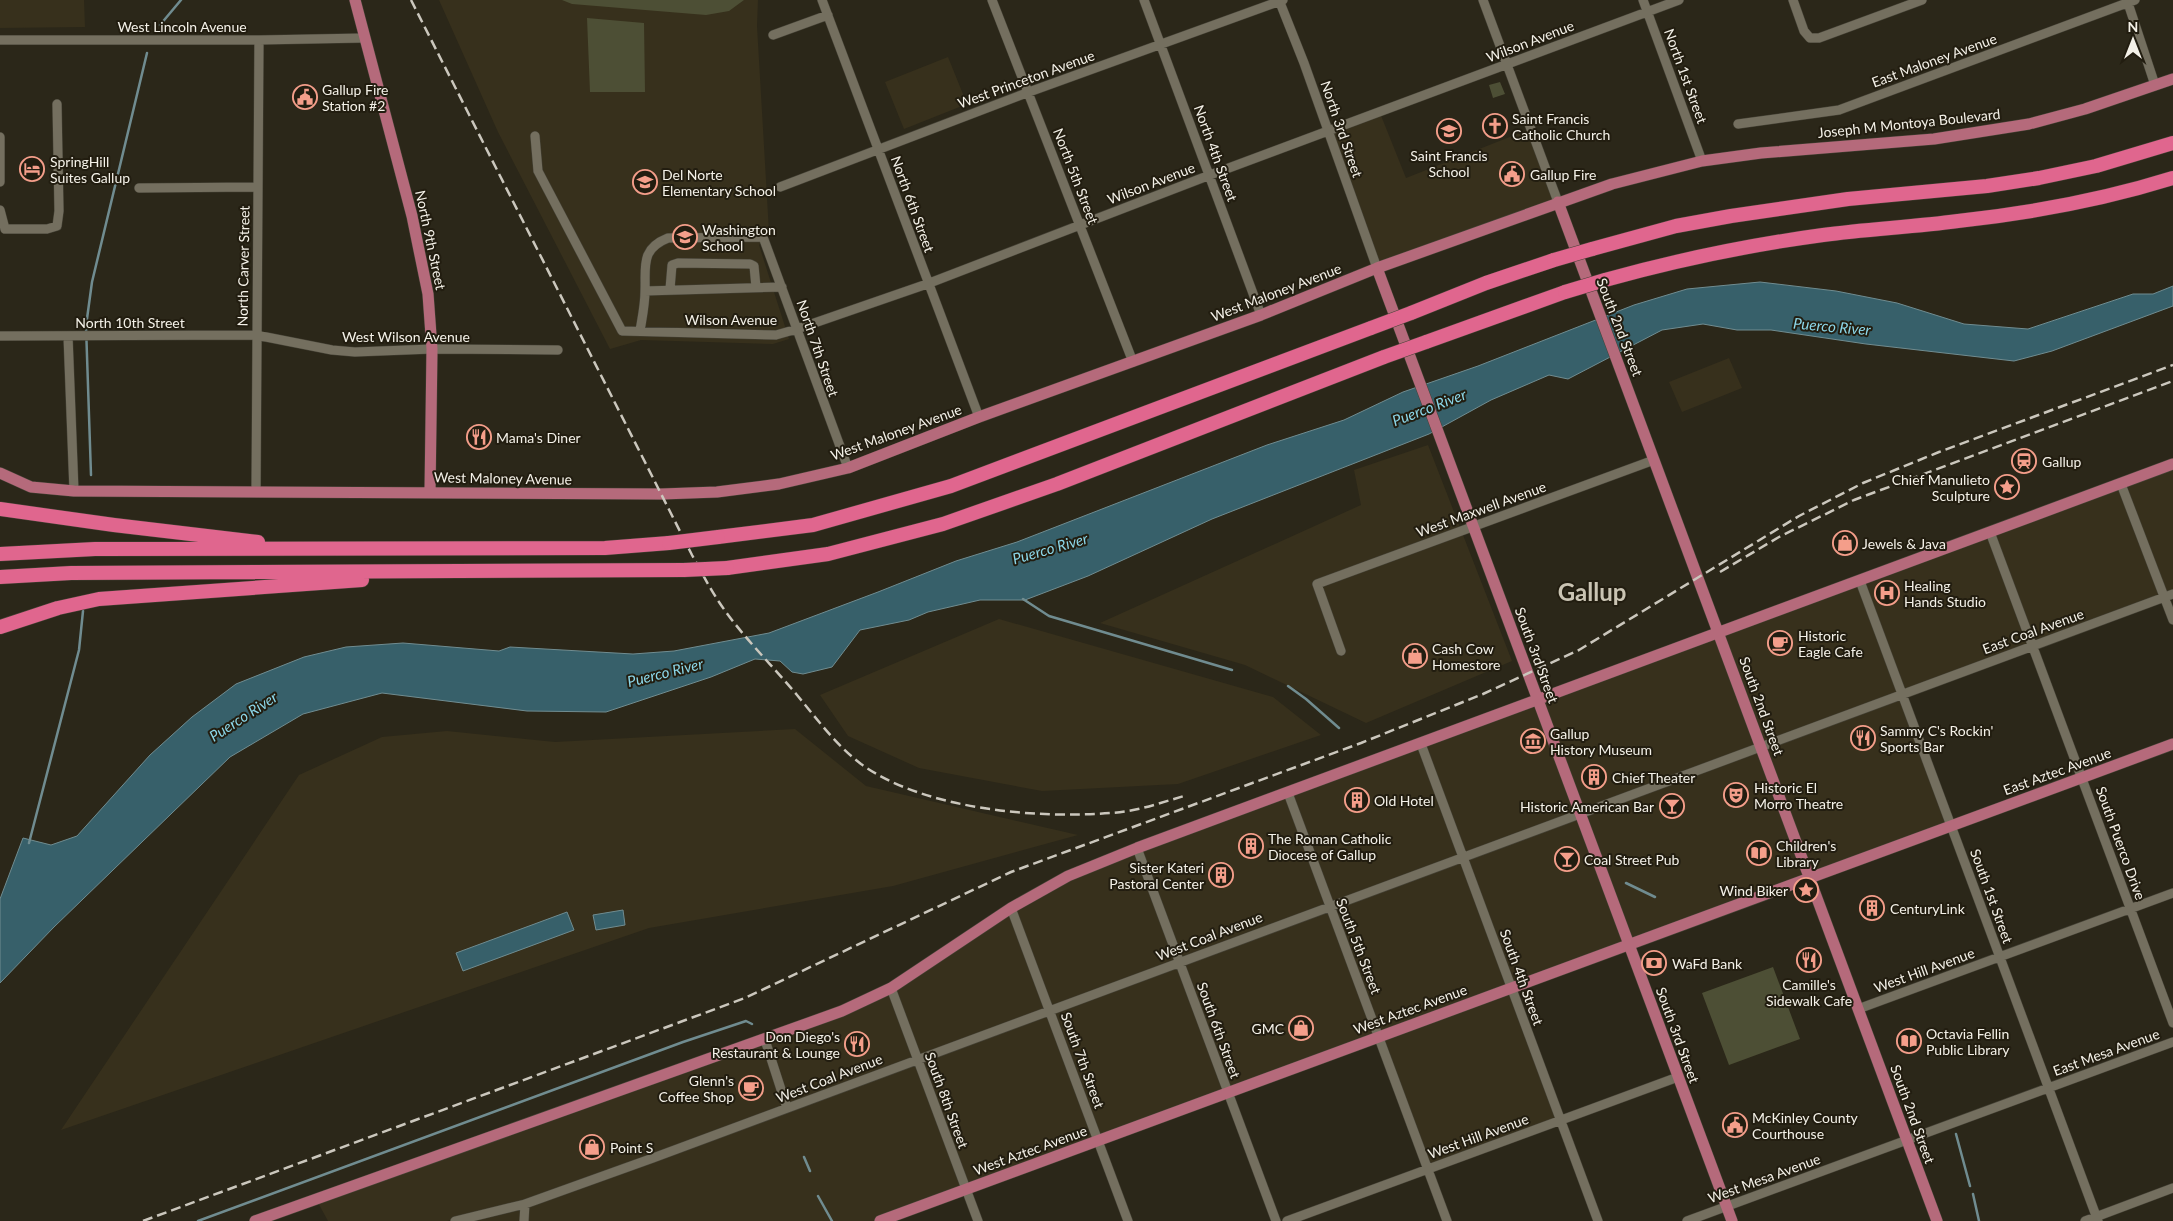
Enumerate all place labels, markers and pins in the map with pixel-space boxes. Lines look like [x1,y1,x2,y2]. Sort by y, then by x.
place label: Gallup Fire Station #2 [322,81,388,114]
public building icon: Gallup Fire Station #2 [292,84,318,110]
place label: Saint Francis Catholic Church [1512,110,1610,143]
church icon: Saint Francis Catholic Church [1482,113,1508,139]
school or university icon: Saint Francis School [1436,118,1462,144]
place label: Saint Francis School [1410,147,1488,180]
place label: SpringHill Suites Gallup [50,153,130,186]
hotel icon: SpringHill Suites Gallup [19,156,45,182]
public building icon: Gallup Fire [1499,161,1525,187]
place label: Del Norte Elementary School [662,166,776,199]
place label: Gallup Fire [1530,166,1596,183]
school or university icon: Del Norte Elementary School [632,169,658,195]
place label: Washington School [702,221,776,254]
school or university icon: Washington School [672,224,698,250]
restaurant icon: Mama's Diner [466,424,492,450]
place label: Mama's Diner [496,429,581,446]
station icon: Gallup [2011,448,2037,474]
place label: Gallup [2042,453,2082,470]
place label: Chief Manulieto Sculpture [1892,471,1990,504]
place icon: Chief Manulieto Sculpture [1994,474,2020,500]
shop icon: Jewels & Java [1832,530,1858,556]
place label: Jewels & Java [1862,535,1946,552]
place label: Healing Hands Studio [1904,577,1986,610]
hospital icon: Healing Hands Studio [1874,580,1900,606]
place label: Historic Eagle Cafe [1798,627,1863,660]
cafe icon: Historic Eagle Cafe [1767,630,1793,656]
place label: Cash Cow Homestore [1432,640,1501,673]
shop icon: Cash Cow Homestore [1402,643,1428,669]
place label: Sammy C's Rockin' Sports Bar [1880,722,1993,755]
place label: Gallup History Museum [1550,725,1652,758]
restaurant icon: Sammy C's Rockin' Sports Bar [1850,725,1876,751]
museum icon: Gallup History Museum [1520,728,1546,754]
building icon: Chief Theater [1581,764,1607,790]
place label: Chief Theater [1612,769,1695,786]
place label: Historic El Morro Theatre [1754,779,1843,812]
theatre icon: Historic El Morro Theatre [1723,782,1749,808]
building icon: Old Hotel [1344,787,1370,813]
place label: Old Hotel [1374,792,1434,809]
bar icon: Historic American Bar [1659,793,1685,819]
place label: Historic American Bar [1520,798,1654,815]
place label: The Roman Catholic Diocese of Gallup [1268,830,1392,863]
building icon: The Roman Catholic Diocese of Gallup [1238,833,1264,859]
place label: Children's Library [1776,837,1836,870]
library icon: Children's Library [1746,840,1772,866]
bar icon: Coal Street Pub [1554,846,1580,872]
place label: Coal Street Pub [1584,851,1680,868]
place label: Sister Kateri Pastoral Center [1109,859,1204,892]
building icon: Sister Kateri Pastoral Center [1208,862,1234,888]
place icon: Wind Biker [1793,877,1819,903]
place label: Wind Biker [1719,882,1788,899]
building icon: CenturyLink [1859,895,1885,921]
place label: CenturyLink [1890,900,1966,917]
restaurant icon: Camille's Sidewalk Cafe [1796,947,1822,973]
bank icon: WaFd Bank [1641,950,1667,976]
place label: WaFd Bank [1672,955,1743,972]
place label: Camille's Sidewalk Cafe [1766,976,1852,1009]
shop icon: GMC [1288,1015,1314,1041]
place label: GMC [1251,1020,1285,1037]
place label: Octavia Fellin Public Library [1926,1025,2010,1058]
place label: Don Diego's Restaurant & Lounge [712,1028,840,1061]
library icon: Octavia Fellin Public Library [1896,1028,1922,1054]
restaurant icon: Don Diego's Restaurant & Lounge [844,1031,870,1057]
place label: Glenn's Coffee Shop [658,1072,734,1105]
cafe icon: Glenn's Coffee Shop [738,1075,764,1101]
place label: McKinley County Courthouse [1752,1109,1858,1142]
public building icon: McKinley County Courthouse [1722,1112,1748,1138]
shop icon: Point S [579,1134,605,1160]
place label: Point S [610,1139,653,1156]

